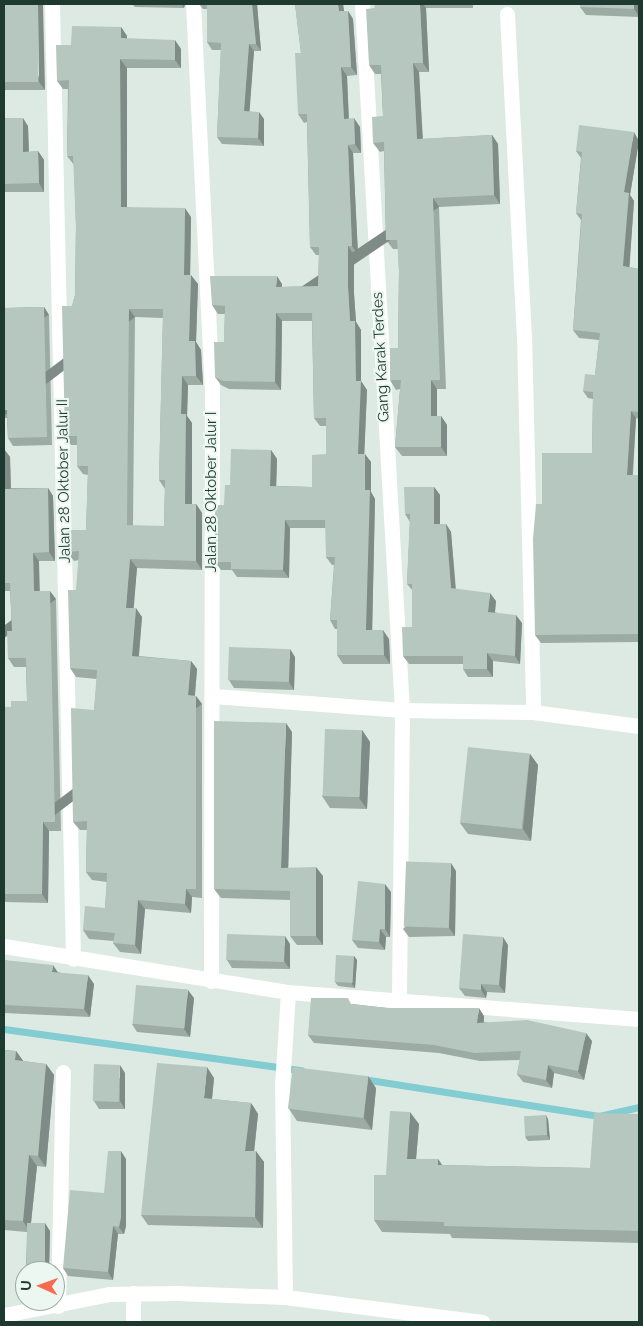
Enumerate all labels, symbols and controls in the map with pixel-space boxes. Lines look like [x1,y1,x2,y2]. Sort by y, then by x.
street label: Gang Karak Terdes [369,291,393,423]
street label: Jalan 28 Oktober Jalur II [54,398,74,564]
street label: Jalan 28 Oktober Jalur I [203,411,221,573]
north arrow [15,1261,65,1311]
text: U [18,1280,34,1291]

